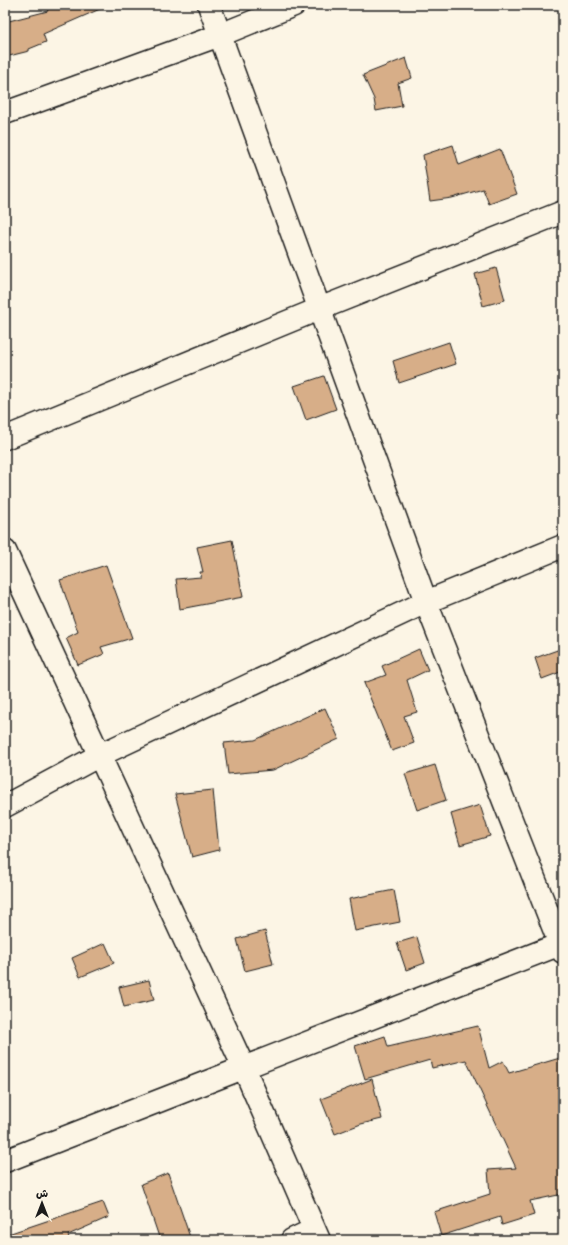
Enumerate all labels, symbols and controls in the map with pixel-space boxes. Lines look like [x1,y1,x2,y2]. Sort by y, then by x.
north arrow [22,1183,62,1223]
text: ش [36,1184,48,1201]

